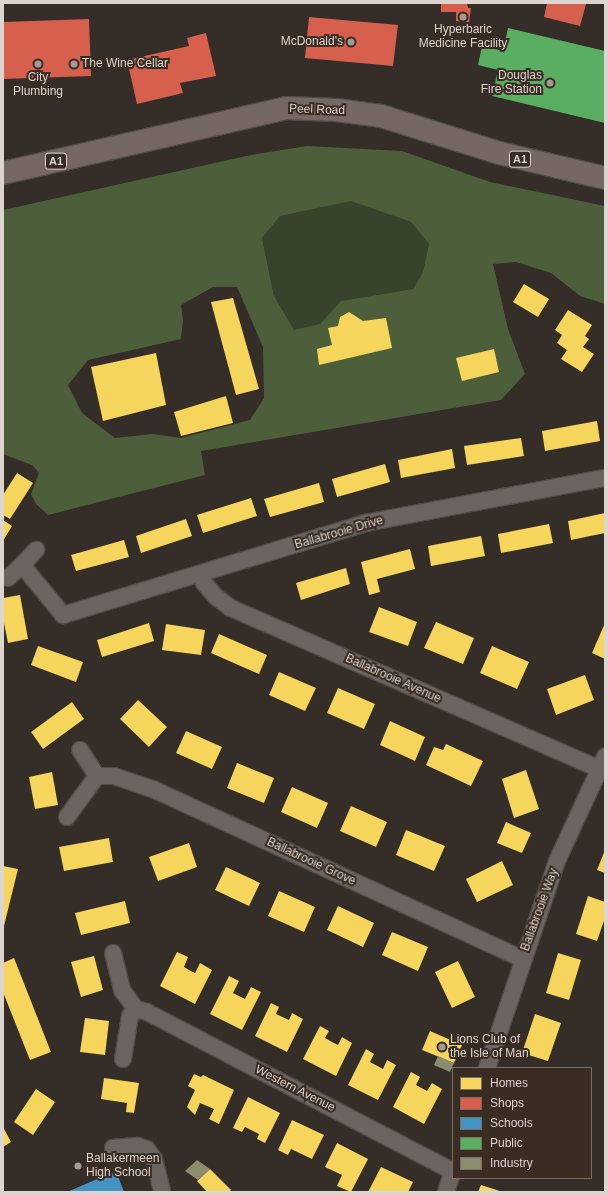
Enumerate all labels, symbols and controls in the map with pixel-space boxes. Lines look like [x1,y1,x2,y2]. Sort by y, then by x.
marker: Hyperbaric Medicine Facility [458,12,468,22]
place label: Hyperbaric Medicine Facility [419,23,507,51]
place label: McDonald's [281,35,343,49]
marker: McDonald's [346,37,356,47]
place label: The Wine Cellar [82,57,168,71]
marker: City Plumbing [33,59,43,69]
marker: The Wine Cellar [69,59,79,69]
place label: Douglas Fire Station [481,69,542,97]
place label: City Plumbing [13,71,63,99]
marker: Douglas Fire Station [545,78,555,88]
street label: Peel Road [289,102,345,118]
road number: A1 [508,150,532,168]
road number: A1 [44,152,68,170]
street label: Ballabrooie Drive [293,513,385,553]
street label: Ballabrooie Avenue [343,651,443,707]
street label: Ballabrooie Grove [264,835,358,889]
street label: Ballabrooie Way [518,867,562,953]
place label: Lions Club of the Isle of Man [450,1033,529,1061]
marker: Lions Club of the Isle of Man [437,1042,447,1052]
street label: Western Avenue [252,1063,338,1115]
legend [452,1067,592,1179]
text: Homes [490,1076,528,1090]
text: Shops [490,1096,524,1110]
text: Schools [490,1116,533,1130]
text: Public [490,1136,523,1150]
place label: Ballakermeen High School [86,1152,159,1180]
text: Industry [490,1156,533,1170]
marker: Ballakermeen High School [73,1161,83,1171]

